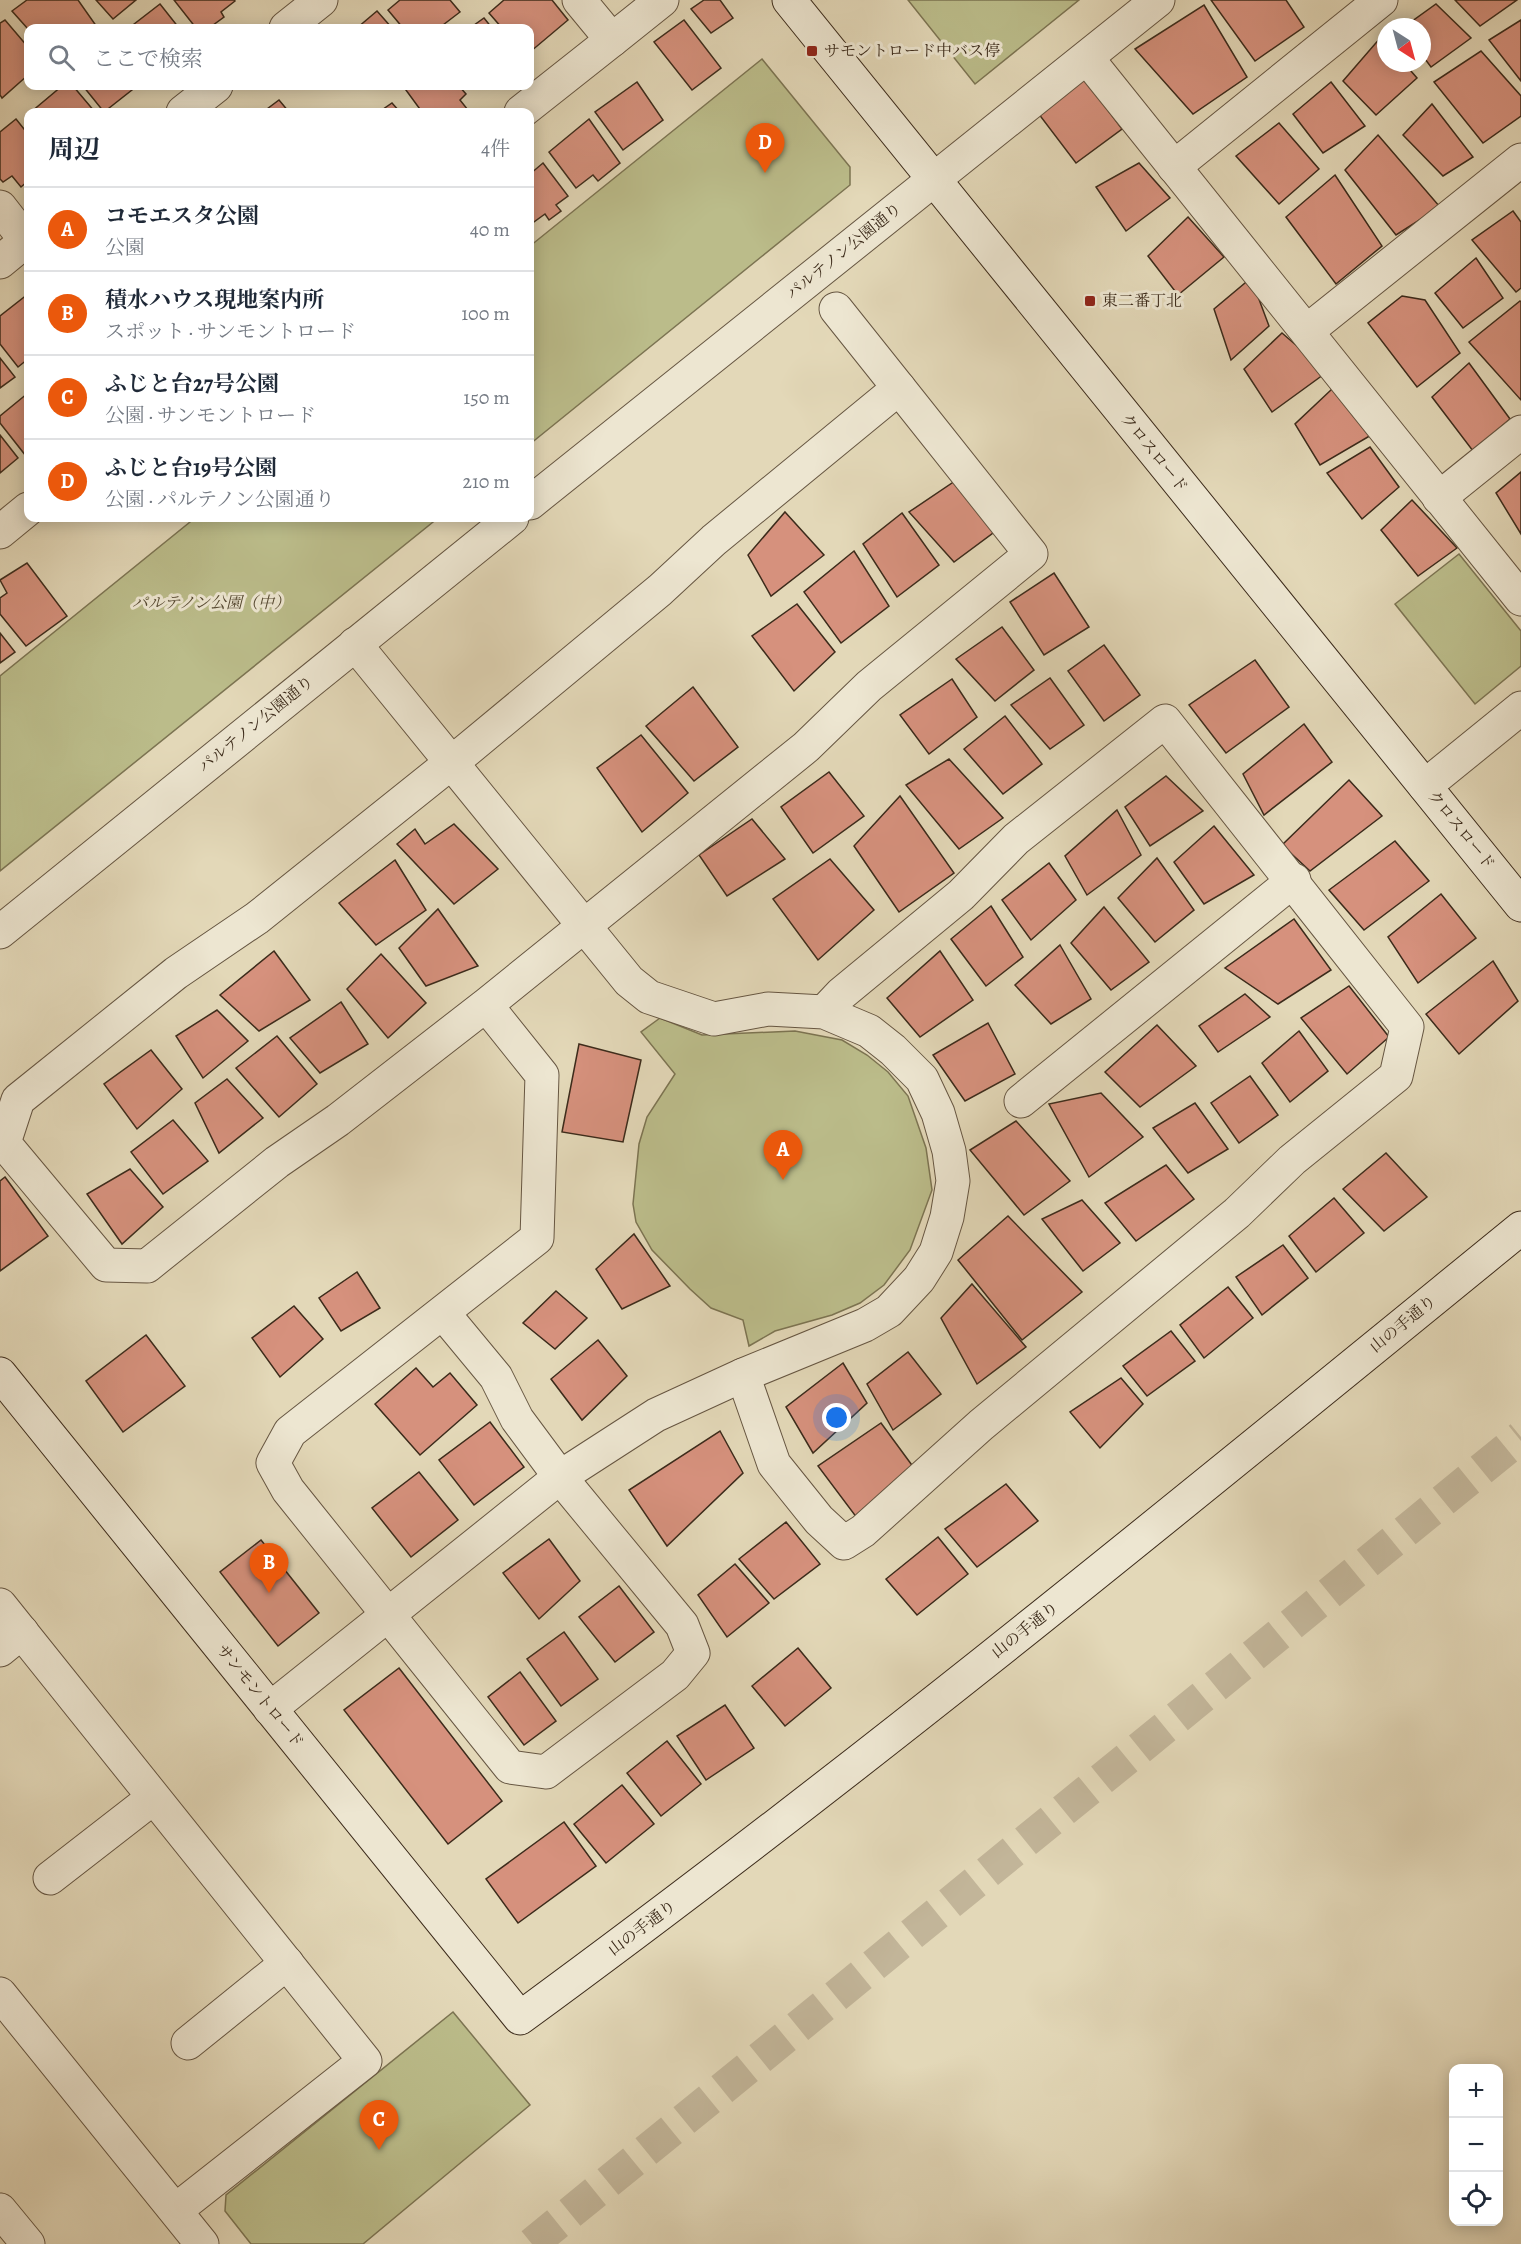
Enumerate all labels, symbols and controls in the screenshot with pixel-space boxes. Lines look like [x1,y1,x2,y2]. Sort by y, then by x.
north arrow [1377,18,1431,72]
search box [24,24,534,90]
place label: サモントロード中バス停 [824,40,1000,62]
icon: search [45,41,78,74]
text: ここで検索 [93,44,203,74]
marker: サモントロード中バス停 [805,44,819,58]
pin: D [746,124,784,173]
text: 周辺 [48,132,100,167]
text: 4件 [481,135,510,162]
street label: パルテノン公園通り [782,198,906,304]
text: コモエスタ公園 [105,201,259,231]
text: A [61,216,74,243]
text: 40 m [470,216,510,243]
text: 公園 [105,234,145,261]
text: 積水ハウス現地案内所 [105,285,324,315]
place label: 東二番丁北 [1102,290,1182,312]
marker: 東二番丁北 [1083,294,1097,308]
text: B [61,300,74,327]
text: 100 m [461,300,510,327]
text: スポット · サンモントロード [105,318,356,345]
text: ふじと台27号公園 [105,369,279,399]
text: C [61,384,74,411]
text: 150 m [463,384,510,411]
text: 公園 · サンモントロード [105,402,316,429]
street label: クロスロード [1115,409,1193,497]
text: ふじと台19号公園 [105,453,277,483]
text: D [61,468,74,495]
text: 210 m [462,468,510,495]
text: 公園 · パルテノン公園通り [105,486,335,513]
park label: パルテノン公園（中） [132,592,290,614]
street label: パルテノン公園通り [194,671,318,777]
street label: クロスロード [1422,786,1500,874]
pin: A [764,1130,802,1180]
street label: 山の手通り [1365,1290,1441,1358]
your location [822,1403,851,1432]
pin: B [250,1544,288,1593]
street label: 山の手通り [987,1597,1063,1663]
street label: サンモントロード [211,1640,309,1752]
street label: 山の手通り [603,1895,681,1961]
map controls [1449,2064,1503,2226]
button: + [1449,2064,1503,2118]
pin: C [360,2100,398,2150]
button: − [1449,2118,1503,2172]
button: locate [1449,2172,1503,2226]

